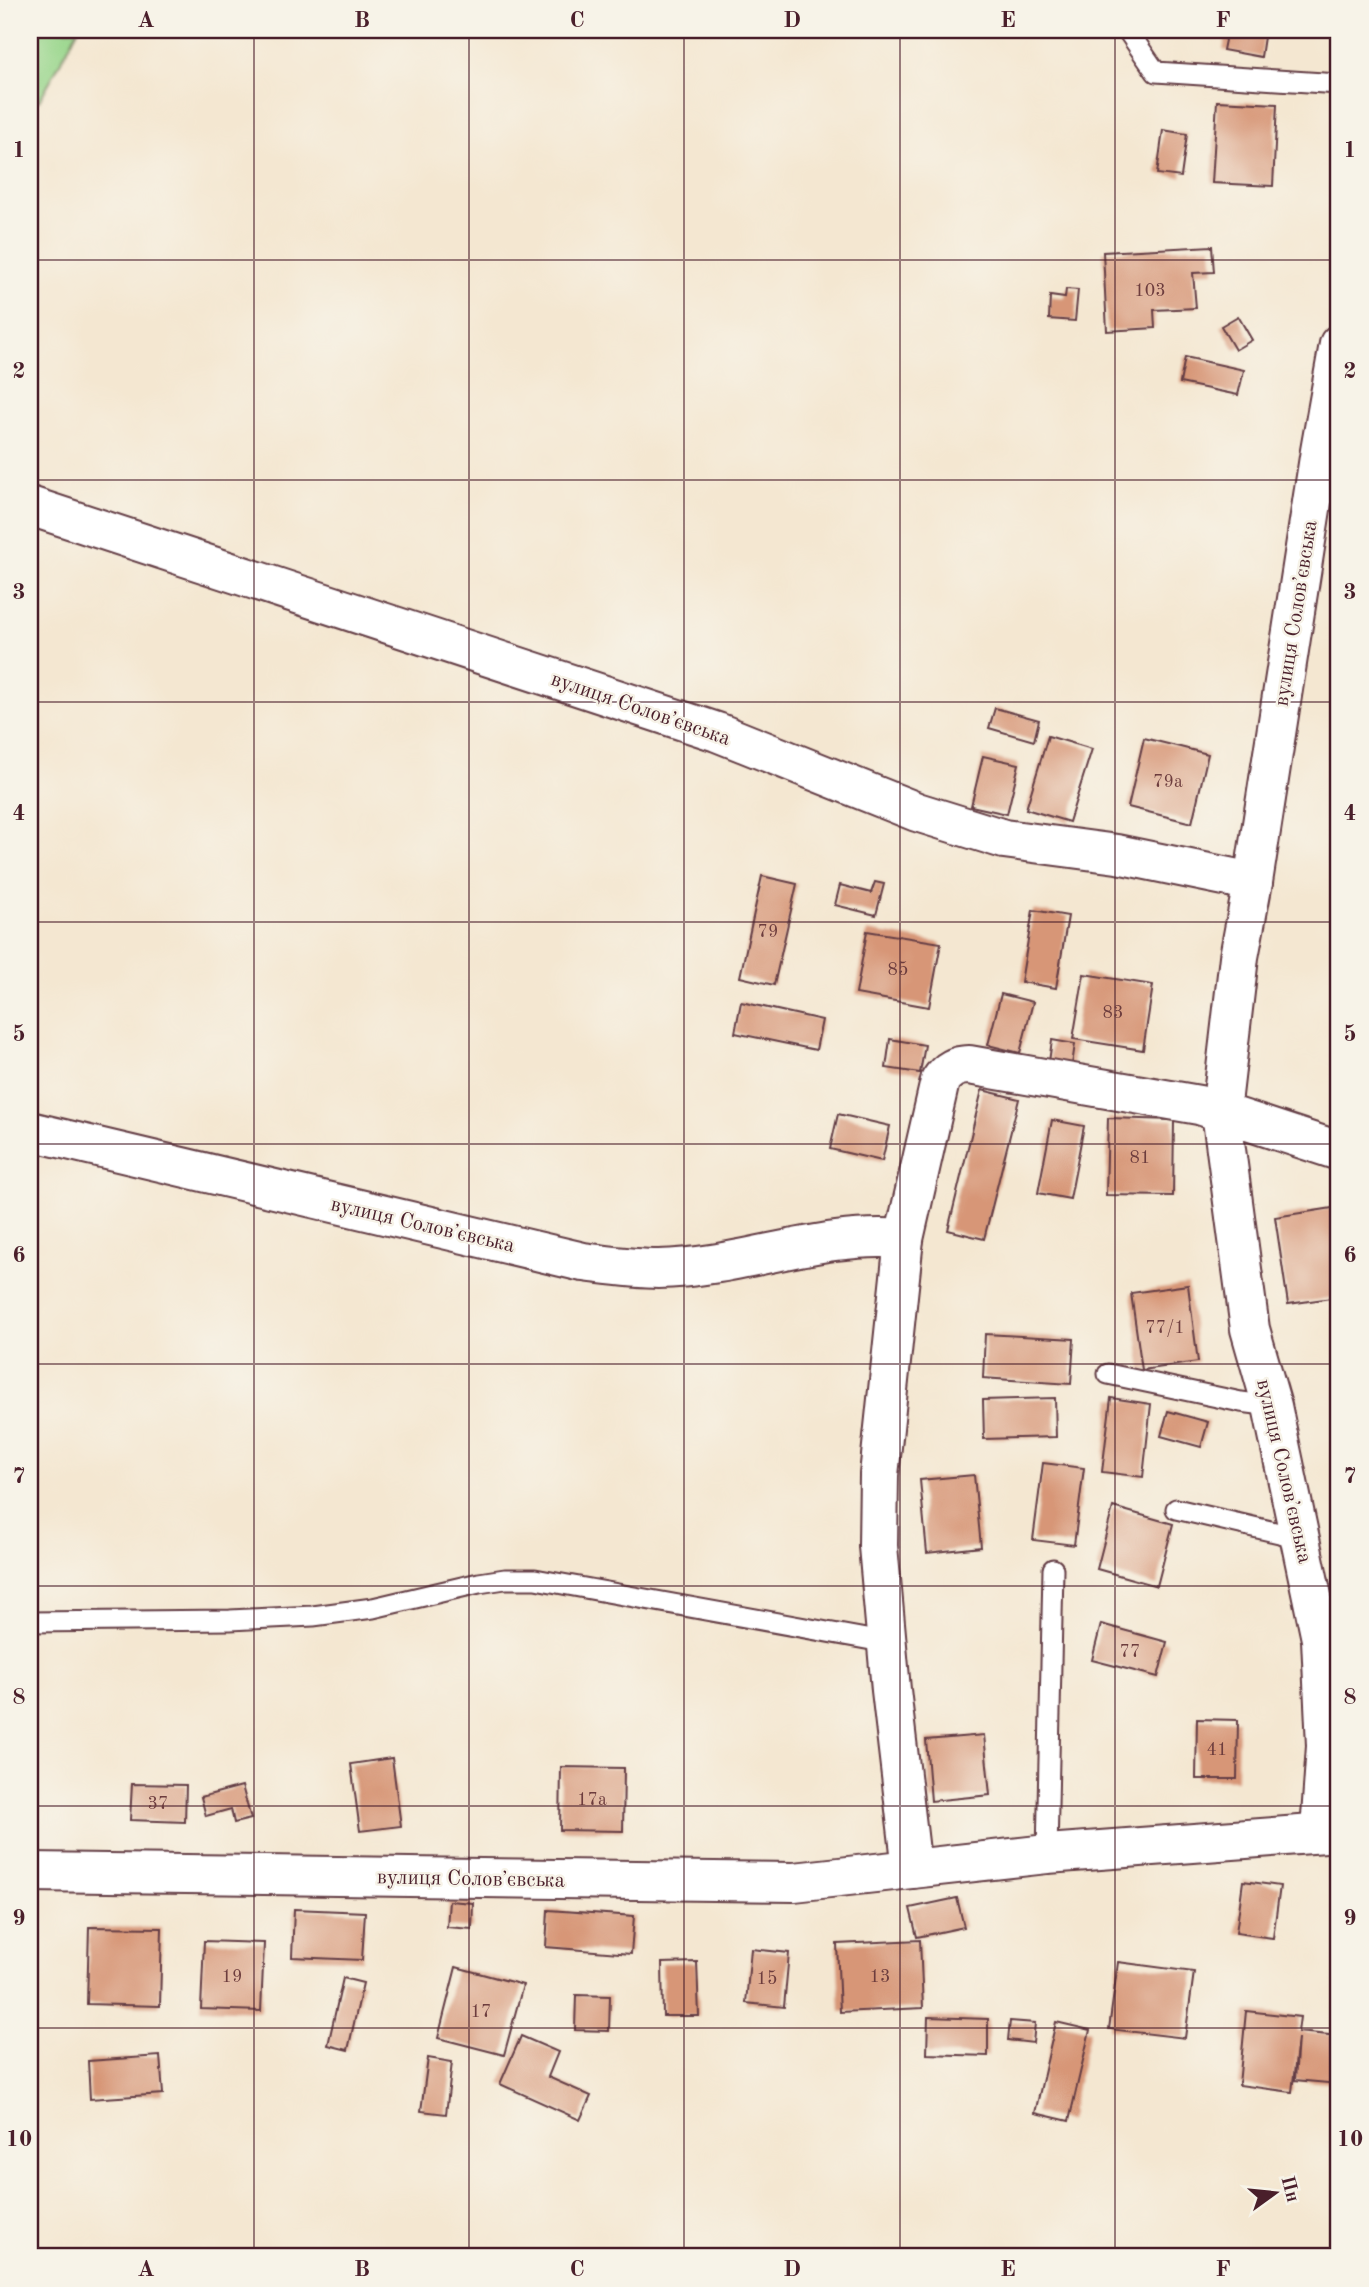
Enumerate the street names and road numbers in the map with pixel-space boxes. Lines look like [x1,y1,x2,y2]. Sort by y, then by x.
street label: вулиця Соловʼєвська [1271,519,1322,708]
street label: вулиця Соловʼєвська [548,669,733,750]
street label: вулиця Соловʼєвська [329,1194,517,1257]
street label: вулиця Соловʼєвська [1252,1377,1315,1565]
street label: вулиця Соловʼєвська [377,1867,565,1892]

